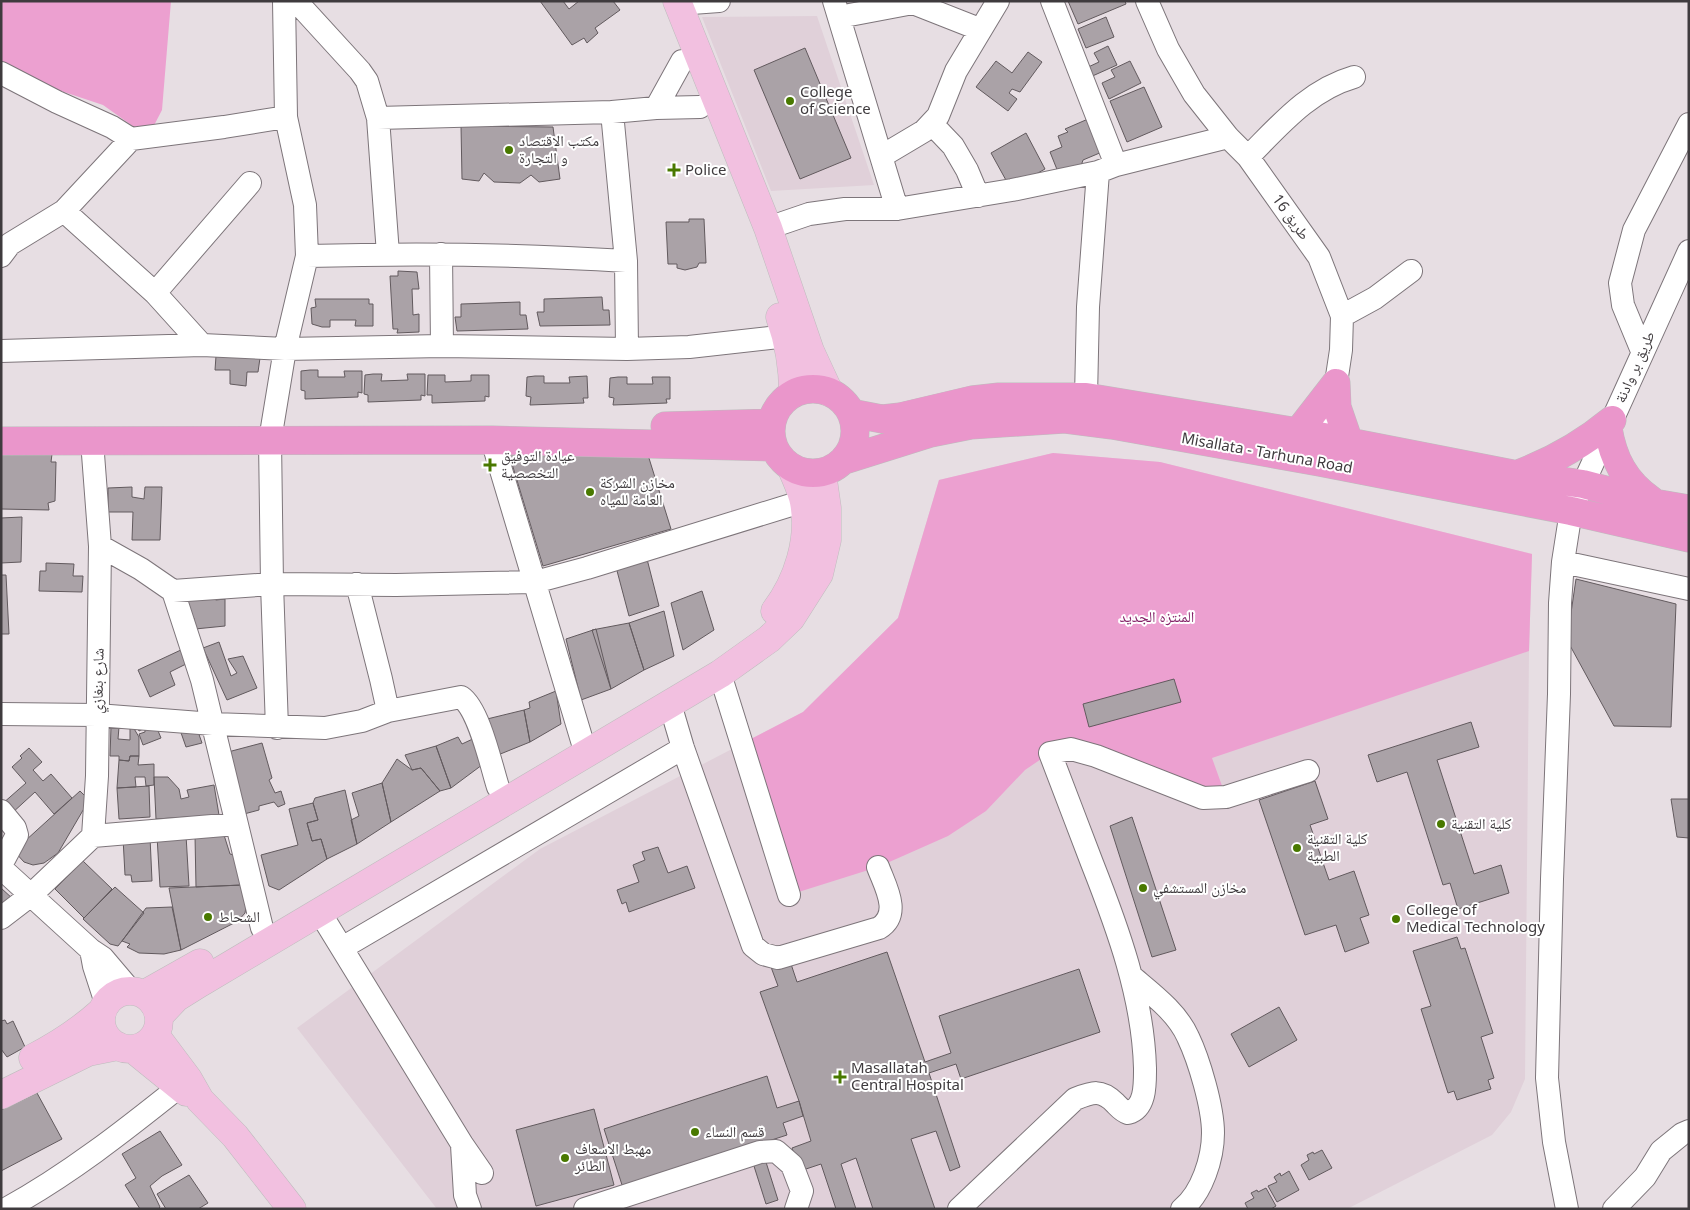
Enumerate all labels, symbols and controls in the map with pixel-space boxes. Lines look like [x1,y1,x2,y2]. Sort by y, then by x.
place label: College of Science [800,81,871,118]
marker: College of Science [784,95,796,107]
place label: مكتب الاقتصاد و التجارة [519,130,599,167]
marker: مكتب الاقتصاد و التجارة [503,144,515,156]
place label: Police [685,159,727,179]
marker: Police [667,163,681,177]
street label: طريق 16 [1268,190,1315,244]
street label: طريق بر وادنة [1609,328,1660,406]
street label: Misallata - Tarhuna Road [1180,427,1354,477]
place label: عيادة التوفيق التخصصية [501,445,575,482]
marker: عيادة التوفيق التخصصية [483,458,497,472]
place label: مخازن الشركة العامة للمياه [600,472,675,509]
marker: مخازن الشركة العامة للمياه [584,486,596,498]
park label: المنتزه الجديد [1120,606,1194,626]
street label: شارع بنغازي [86,648,110,714]
place label: كلية التقنية [1451,813,1512,833]
marker: كلية التقنية [1435,818,1447,830]
place label: كلية التقنية الطبية [1307,828,1368,865]
marker: كلية التقنية الطبية [1291,842,1303,854]
place label: مخازن المستشفي [1153,877,1247,900]
marker: مخازن المستشفي [1137,882,1149,894]
place label: College of Medical Technology [1406,899,1545,936]
place label: الشحاط [218,906,260,926]
marker: الشحاط [202,911,214,923]
marker: College of Medical Technology [1390,913,1402,925]
place label: Masallatah Central Hospital [851,1057,964,1094]
marker: Masallatah Central Hospital [833,1070,847,1084]
place label: قسم النساء [705,1121,765,1142]
marker: قسم النساء [689,1126,701,1138]
place label: مهبط الاسعاف الطائر [574,1138,652,1175]
marker: مهبط الاسعاف الطائر [559,1152,571,1164]

